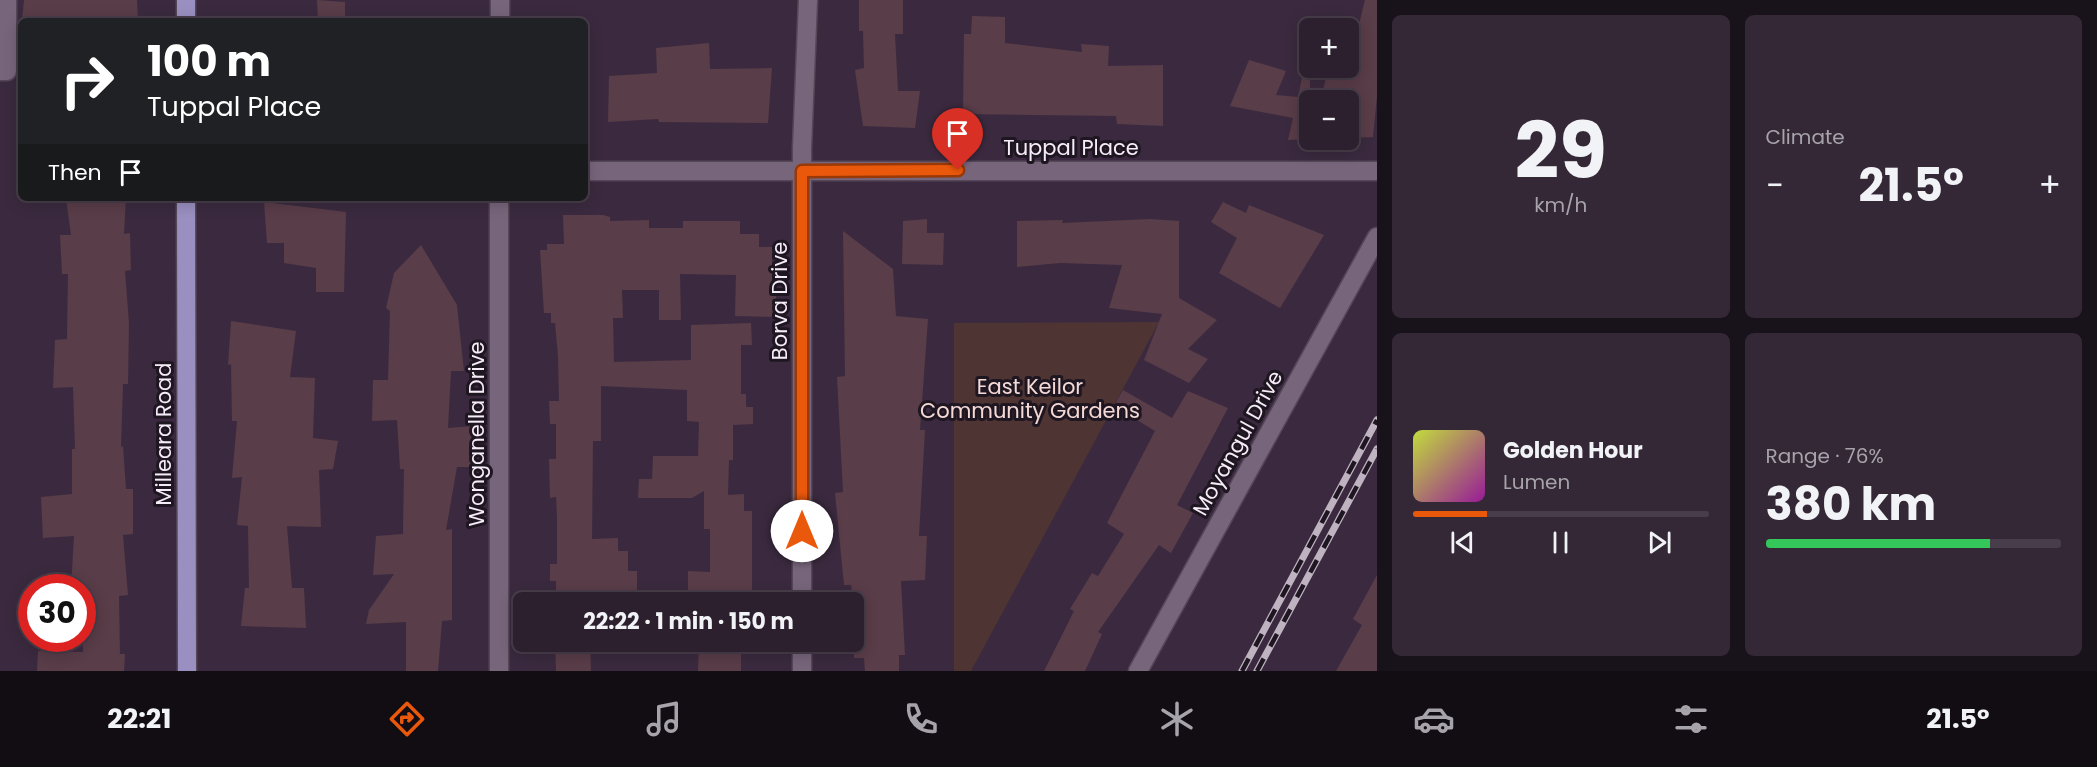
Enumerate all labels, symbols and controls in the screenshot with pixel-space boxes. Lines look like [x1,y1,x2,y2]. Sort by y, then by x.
map controls [1299,18,1359,150]
button: + [1299,18,1359,78]
text: 100 m [147,32,271,91]
icon: right [48,42,126,120]
text: Tuppal Place [147,88,321,125]
button: − [1299,90,1359,150]
text: 29 [1514,96,1607,205]
pin [932,108,983,170]
icon: arrive [941,117,974,150]
text: Climate [1766,123,1845,151]
street label: Tuppal Place [1003,133,1139,162]
text: 21.5° [1858,154,1964,217]
icon: arrive [114,156,147,189]
text: Then [48,157,102,188]
text: − [1766,162,1784,209]
text: + [2038,162,2061,209]
text: km/h [1534,191,1587,219]
street label: Borva Drive [765,242,794,360]
street label: Wonganella Drive [462,341,491,527]
street label: Milleara Road [149,362,178,506]
street label: Moyangul Drive [1186,365,1290,521]
park label: East Keilor Community Gardens [920,372,1140,425]
text: Golden Hour [1503,435,1643,466]
text: Range · 76% [1766,442,1884,470]
text: Lumen [1503,468,1570,496]
text: 380 km [1766,473,1936,536]
position arrow [770,499,834,563]
icon: previous [1446,526,1479,559]
icon: pause [1544,526,1577,559]
icon: next [1643,526,1676,559]
speed limit sign: 30 [18,574,96,652]
text: 22:22 · 1 min · 150 m [583,606,794,637]
icon: directions [386,698,428,740]
icon: music [643,698,685,740]
icon: phone [900,698,942,740]
icon: climate [1156,698,1198,740]
icon: car [1413,698,1455,740]
icon: filters [1670,698,1712,740]
text: 22:21 [107,700,171,737]
text: 21.5° [1926,700,1990,737]

